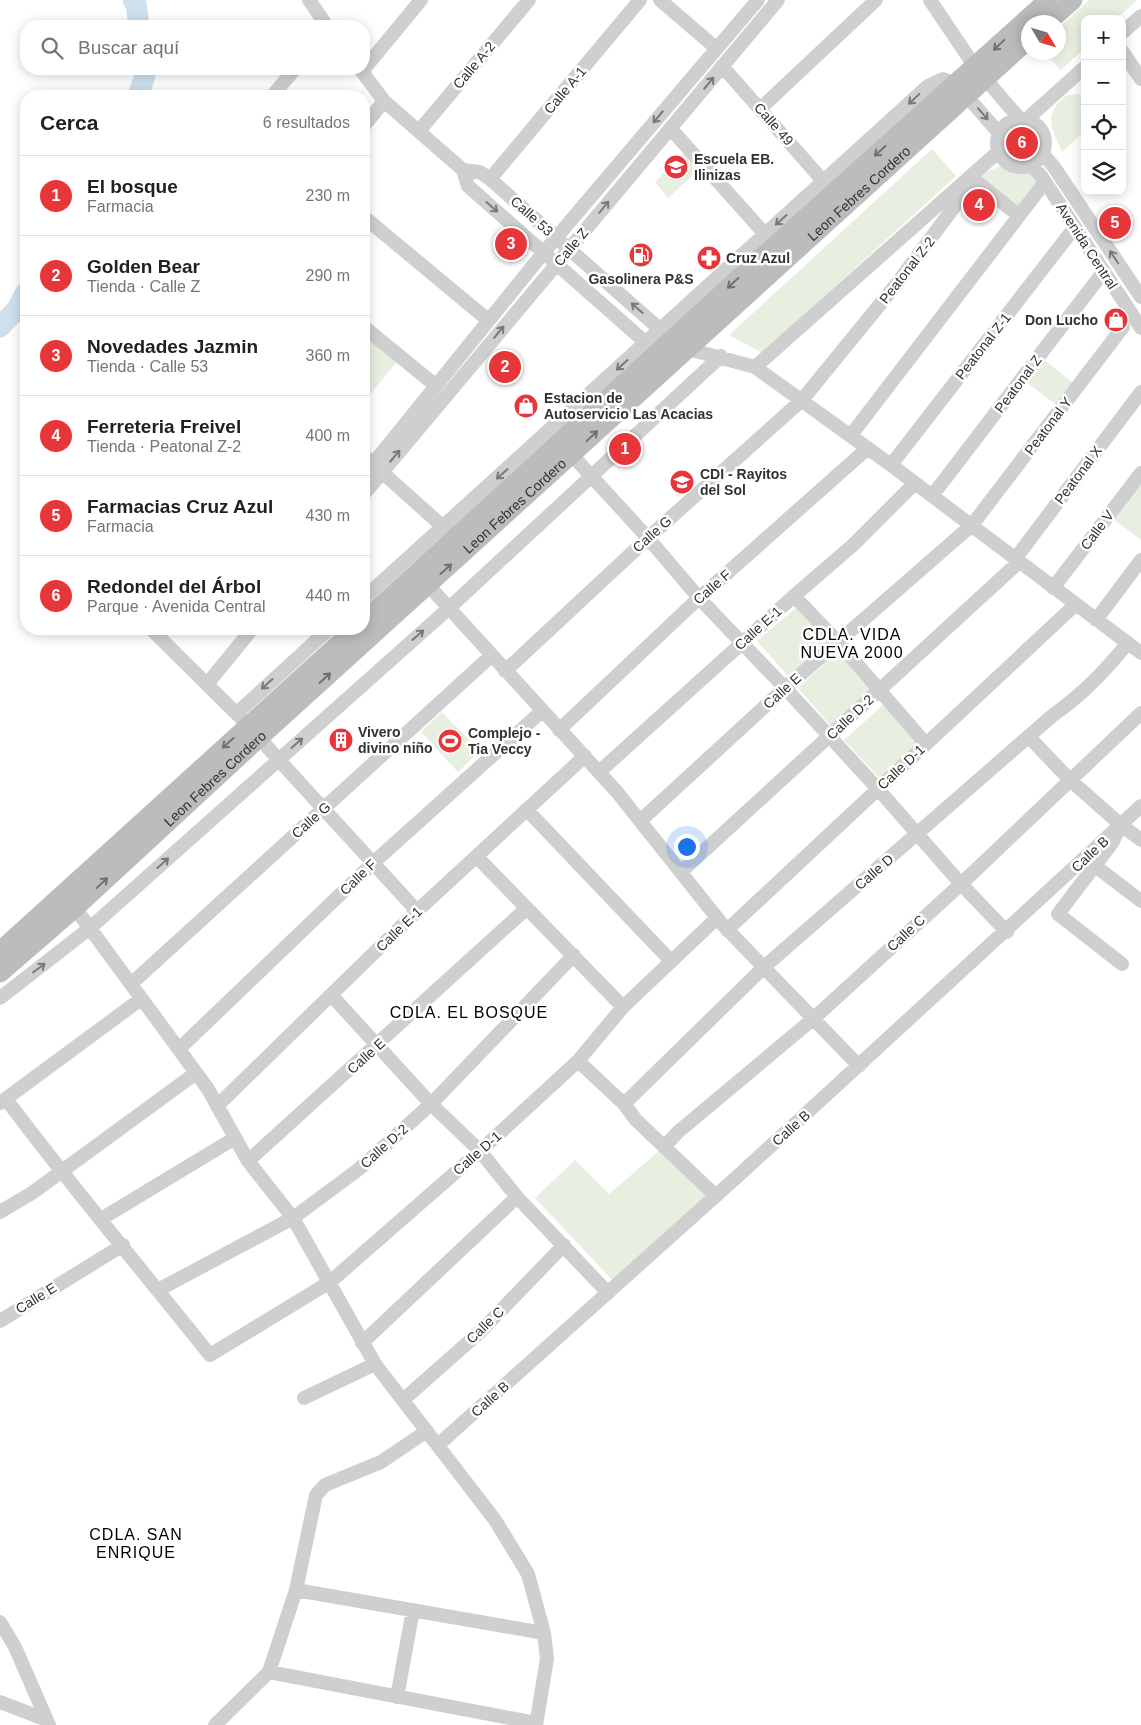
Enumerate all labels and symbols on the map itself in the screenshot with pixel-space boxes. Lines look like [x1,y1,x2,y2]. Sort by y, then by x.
north arrow [1021,15,1066,60]
street label: Calle A-2 [450,38,499,92]
one-way arrow [993,39,1006,51]
street label: Calle A-1 [541,63,590,117]
one-way arrow [703,77,714,90]
one-way arrow [908,93,921,105]
street label: Calle 49 [751,99,797,149]
one-way arrow [977,108,989,121]
one-way arrow [653,111,664,124]
pin: 6 [1006,124,1038,162]
street label: Leon Febres Cordero [804,143,914,244]
one-way arrow [874,145,887,157]
place label: Escuela EB. Ilinizas [694,151,774,183]
school or university icon: Escuela EB. Ilinizas [663,154,689,180]
pin: 4 [963,186,995,224]
street label: Calle 53 [508,193,557,239]
street label: Avenida Central [1053,200,1121,292]
one-way arrow [486,201,499,213]
one-way arrow [598,201,609,214]
pin: 5 [1099,204,1131,242]
one-way arrow [775,214,788,226]
pin: 3 [495,225,527,263]
street label: Calle Z [551,225,592,269]
street label: Peatonal Z-2 [876,233,938,307]
fuel station icon: Gasolinera P&S [628,242,654,268]
pharmacy icon: Cruz Azul [696,245,722,271]
place label: Cruz Azul [726,250,790,266]
one-way arrow [1109,250,1119,264]
place label: Gasolinera P&S [588,271,694,287]
one-way arrow [727,277,740,289]
one-way arrow [630,302,643,314]
shop icon: Don Lucho [1103,307,1129,333]
street label: Peatonal Z-1 [952,309,1014,383]
place label: Don Lucho [1025,312,1098,328]
one-way arrow [494,325,505,338]
pin: 2 [489,348,521,386]
street label: Peatonal Z [991,352,1045,416]
one-way arrow [616,359,629,371]
place label: Estacion de Autoservicio Las Acacias [544,390,713,422]
shop icon: Estacion de Autoservicio Las Acacias [513,393,539,419]
street label: Peatonal Y [1021,393,1075,458]
pin: 1 [609,430,641,468]
one-way arrow [585,431,598,443]
street label: Peatonal X [1051,442,1105,507]
one-way arrow [389,450,400,463]
street label: Leon Febres Cordero [460,455,569,557]
place label: CDI - Rayitos del Sol [700,466,787,498]
one-way arrow [496,468,509,480]
school or university icon: CDI - Rayitos del Sol [669,469,695,495]
street label: Calle V [1077,507,1117,553]
street label: Calle G [629,512,675,556]
one-way arrow [439,563,452,575]
street label: Calle F [690,566,734,608]
street label: Calle E-1 [731,603,785,653]
district label: CDLA. VIDA NUEVA 2000 [800,626,904,661]
one-way arrow [412,629,425,641]
street label: Calle E [760,670,804,712]
one-way arrow [319,672,332,684]
one-way arrow [260,679,273,690]
street label: Calle D-2 [823,691,877,743]
place label: Vivero divino niño [358,724,433,756]
place label: Complejo - Tia Veccy [468,725,541,757]
street label: Leon Febres Cordero [161,727,270,830]
building icon: Vivero divino niño [328,727,354,753]
sports icon: Complejo - Tia Veccy [437,728,463,754]
one-way arrow [222,737,235,749]
one-way arrow [290,737,303,749]
street label: Calle D-1 [874,741,928,793]
street label: Calle G [288,798,334,842]
street label: Calle B [1068,833,1112,875]
your location [674,834,700,860]
street label: Calle D [851,851,897,893]
street label: Calle F [336,856,380,898]
one-way arrow [156,857,169,869]
one-way arrow [96,877,109,889]
street label: Calle E-1 [373,903,425,955]
street label: Calle C [884,911,928,955]
one-way arrow [32,963,46,973]
district label: CDLA. EL BOSQUE [390,1004,548,1021]
street label: Calle E [344,1035,388,1077]
street label: Calle B [769,1107,813,1149]
street label: Calle D-2 [357,1120,411,1171]
street label: Calle D-1 [450,1128,504,1178]
street label: Calle E [13,1279,59,1317]
street label: Calle C [463,1303,507,1347]
street label: Calle B [468,1378,512,1420]
district label: CDLA. SAN ENRIQUE [89,1526,183,1561]

